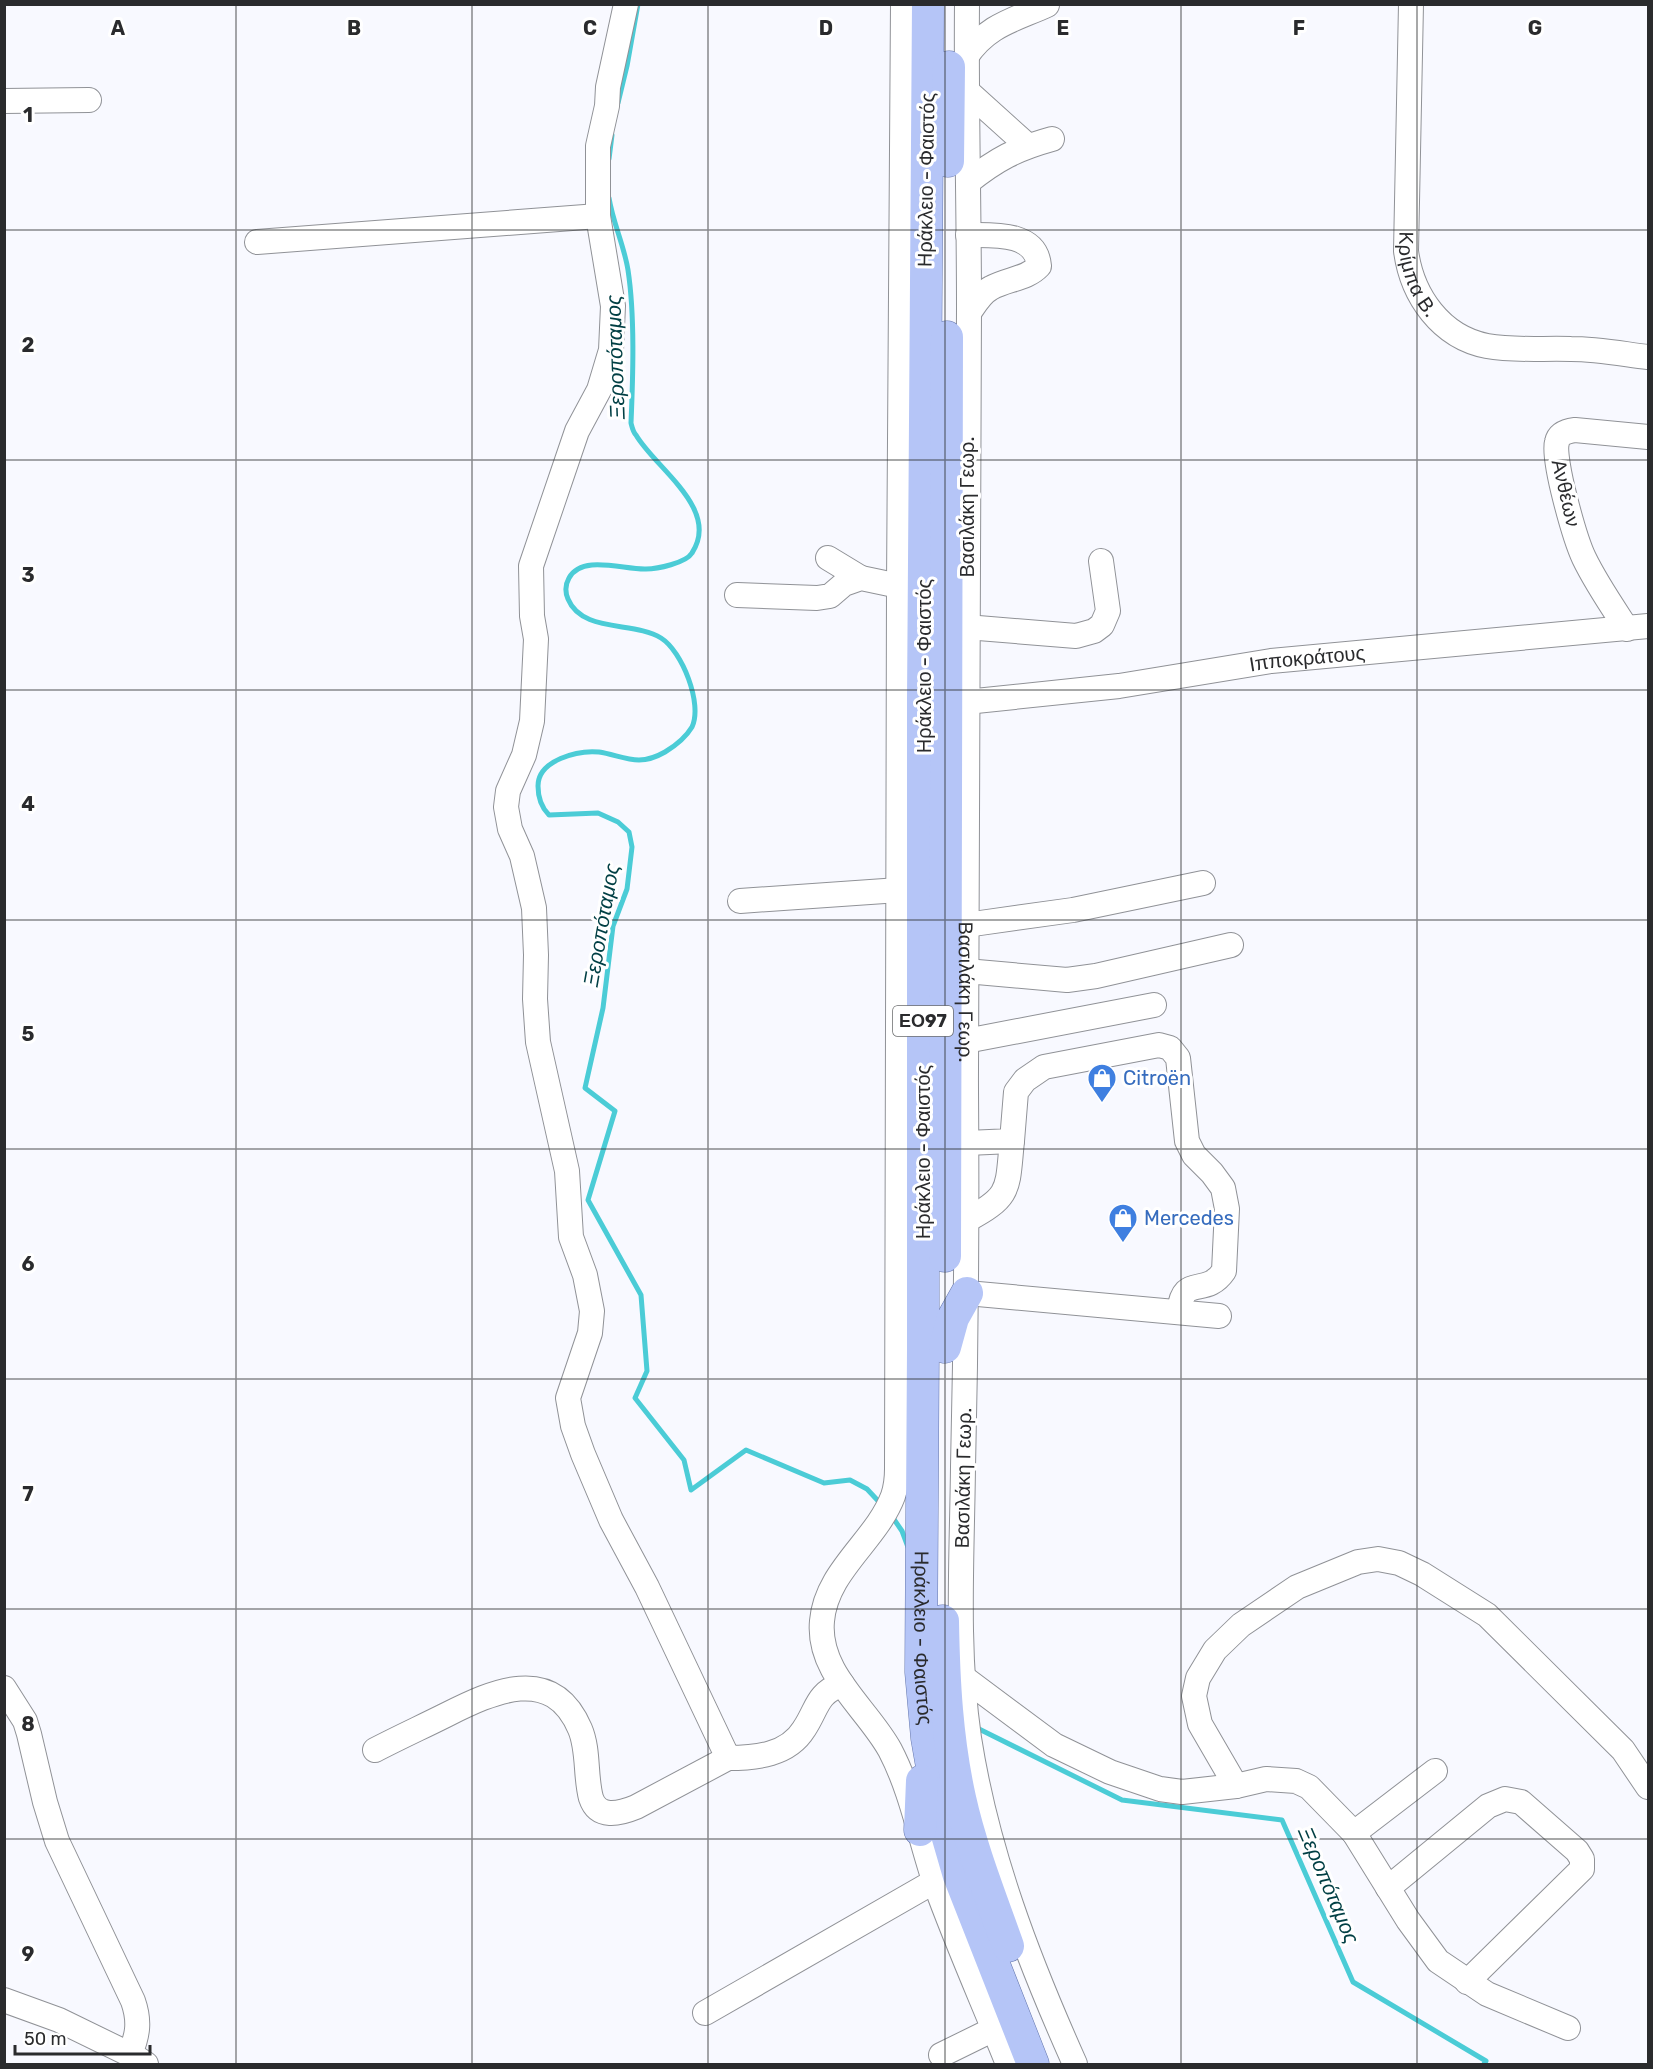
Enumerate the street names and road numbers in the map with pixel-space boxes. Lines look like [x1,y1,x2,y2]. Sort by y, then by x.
street label: Ηράκλειο - Φαιστός [912,92,940,267]
street label: Κρίμπα Β. [1394,231,1442,322]
street label: Βασιλάκη Γεωρ. [955,437,979,577]
street label: Ανθέων [1547,457,1585,529]
street label: Ηράκλειο - Φαιστός [912,578,936,753]
street label: Ιπποκράτους [1247,640,1366,676]
street label: Βασιλάκη Γεωρ. [954,921,978,1063]
road number: ΕΟ97 [893,1006,953,1036]
street label: Ηράκλειο - Φαιστός [911,1064,935,1239]
street label: Βασιλάκη Γεωρ. [950,1407,976,1549]
street label: Ηράκλειο - Φαιστός [909,1551,938,1726]

